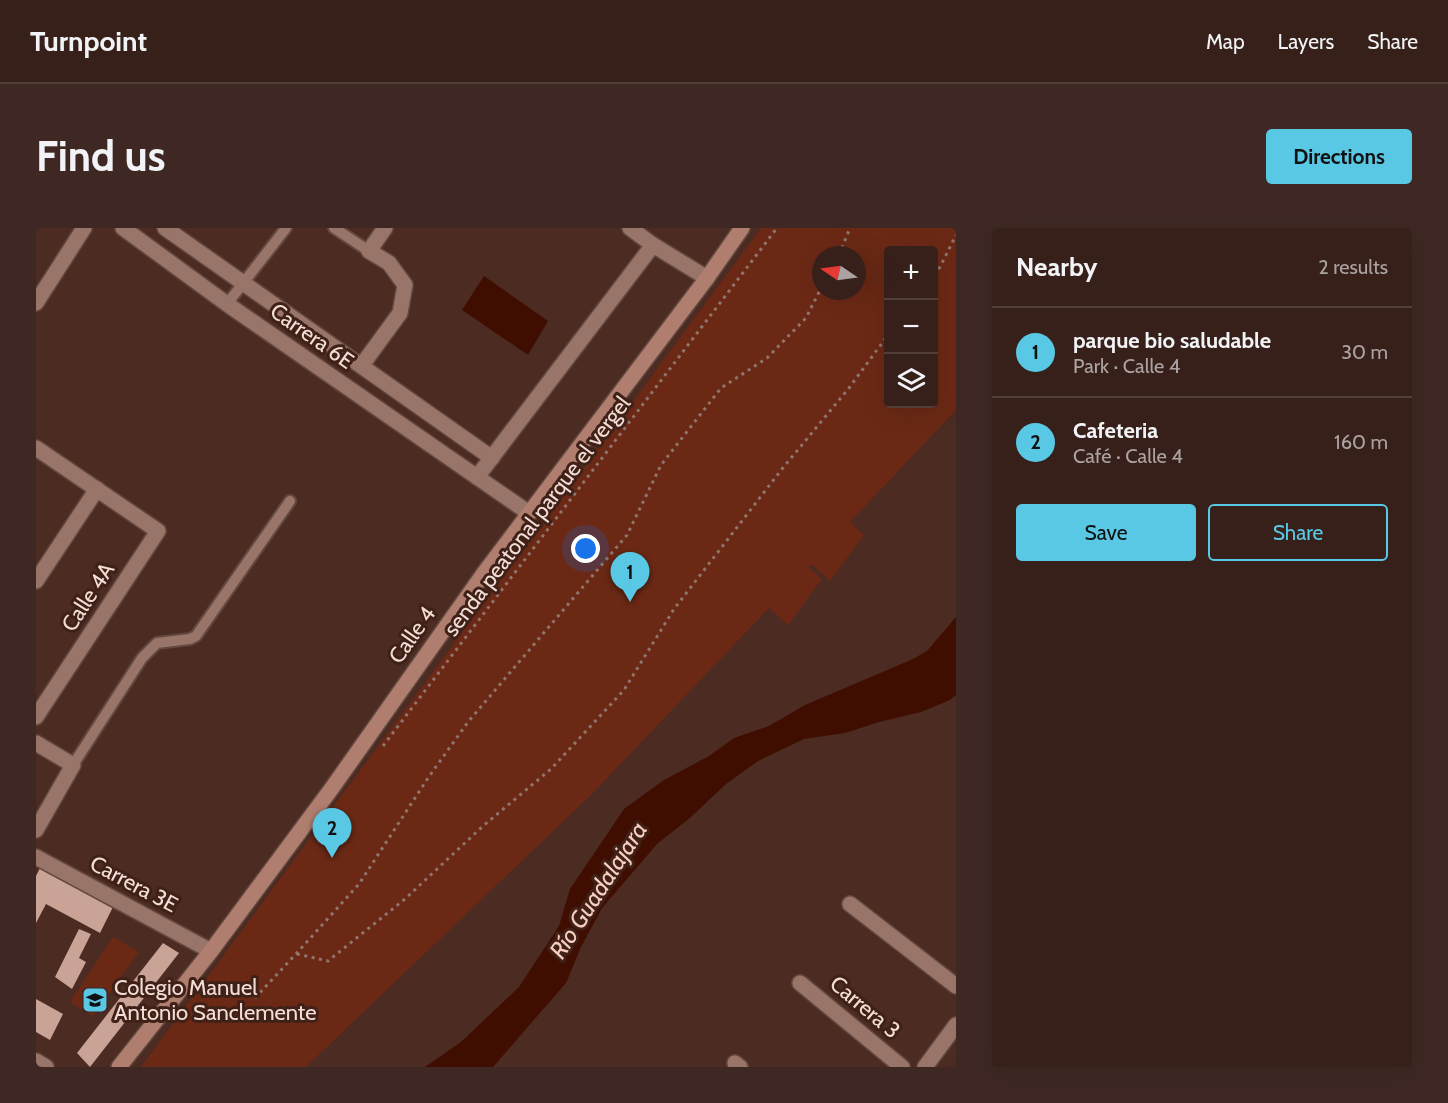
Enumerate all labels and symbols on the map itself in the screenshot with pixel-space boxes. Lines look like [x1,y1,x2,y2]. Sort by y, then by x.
north arrow [812,246,866,300]
street label: Carrera 6E [265,297,359,375]
street label: senda peatonal parque el vergel [438,390,637,641]
your location [571,534,600,563]
pin: 1 [610,552,650,602]
street label: Calle 4A [56,557,120,637]
street label: Calle 4 [383,601,441,669]
pin: 2 [312,808,352,858]
water label: Río Guadalajara [543,816,653,964]
street label: Carrera 3E [86,850,182,918]
street label: Carrera 3 [824,970,906,1044]
place label: Colegio Manuel Antonio Sanclemente [114,974,316,1026]
school or university icon: Colegio Manuel Antonio Sanclemente [80,985,110,1015]

